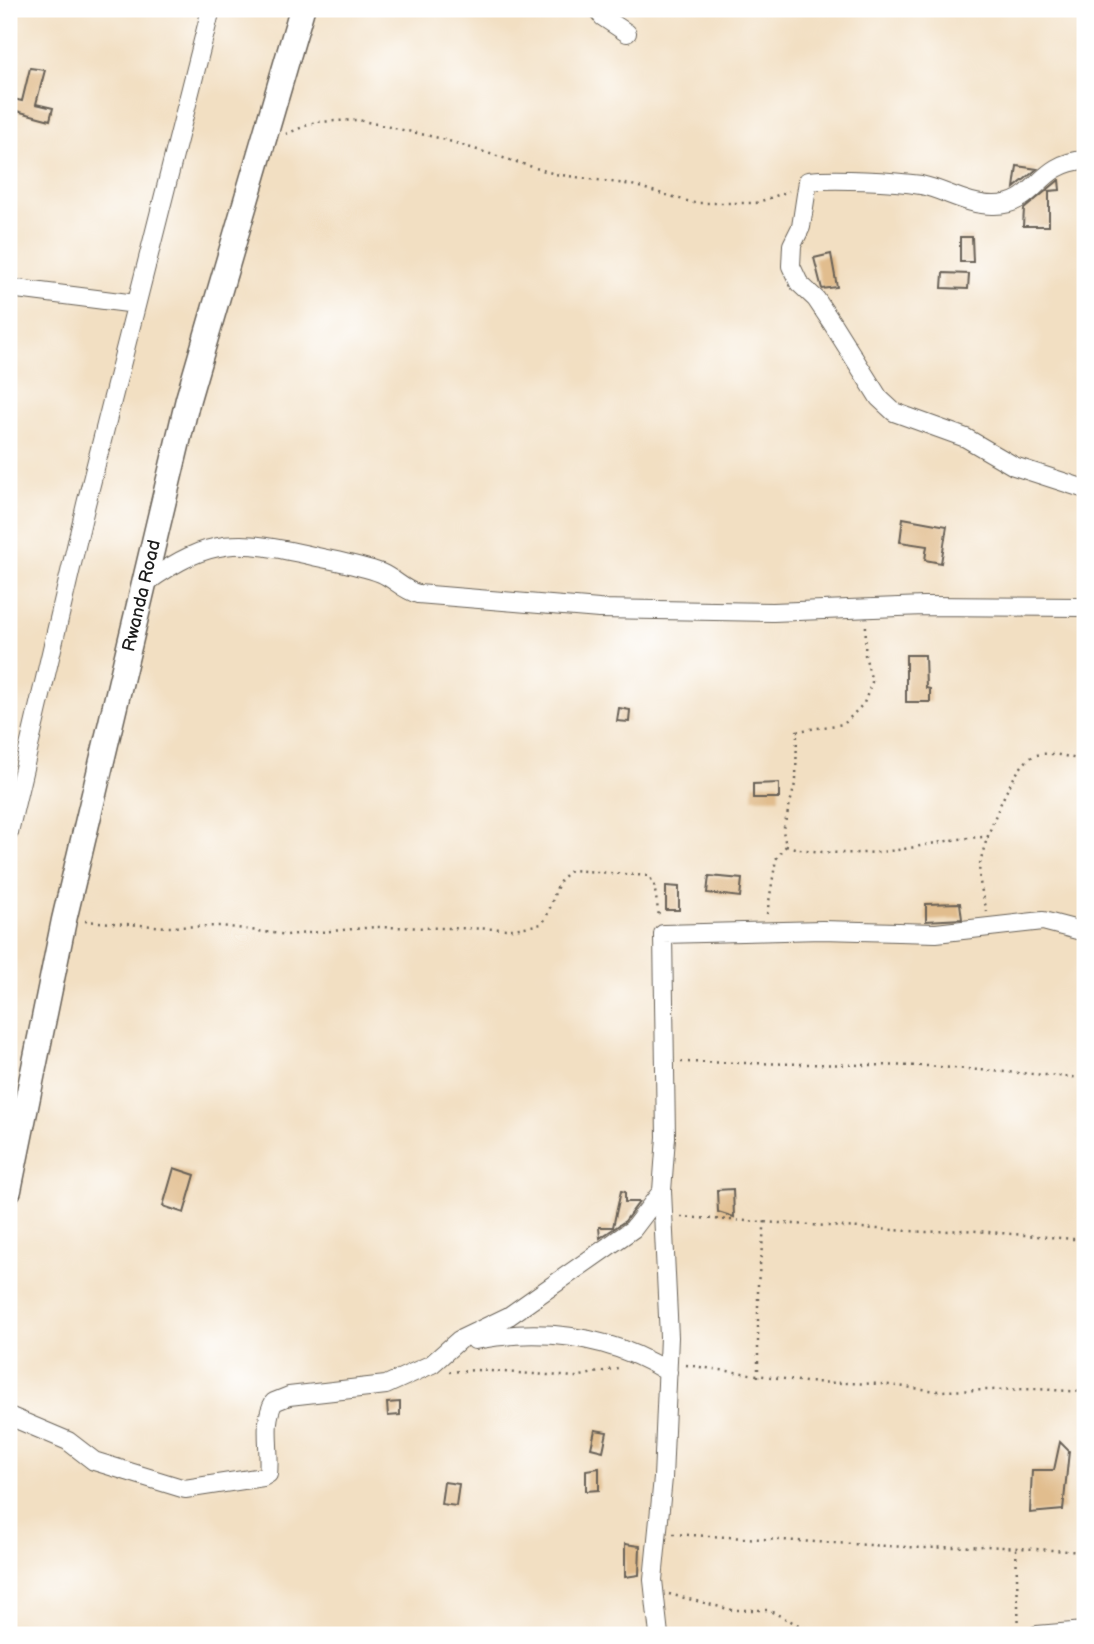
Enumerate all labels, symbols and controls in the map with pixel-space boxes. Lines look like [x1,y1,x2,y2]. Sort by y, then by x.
street label: Rwanda Road [118,538,165,654]

